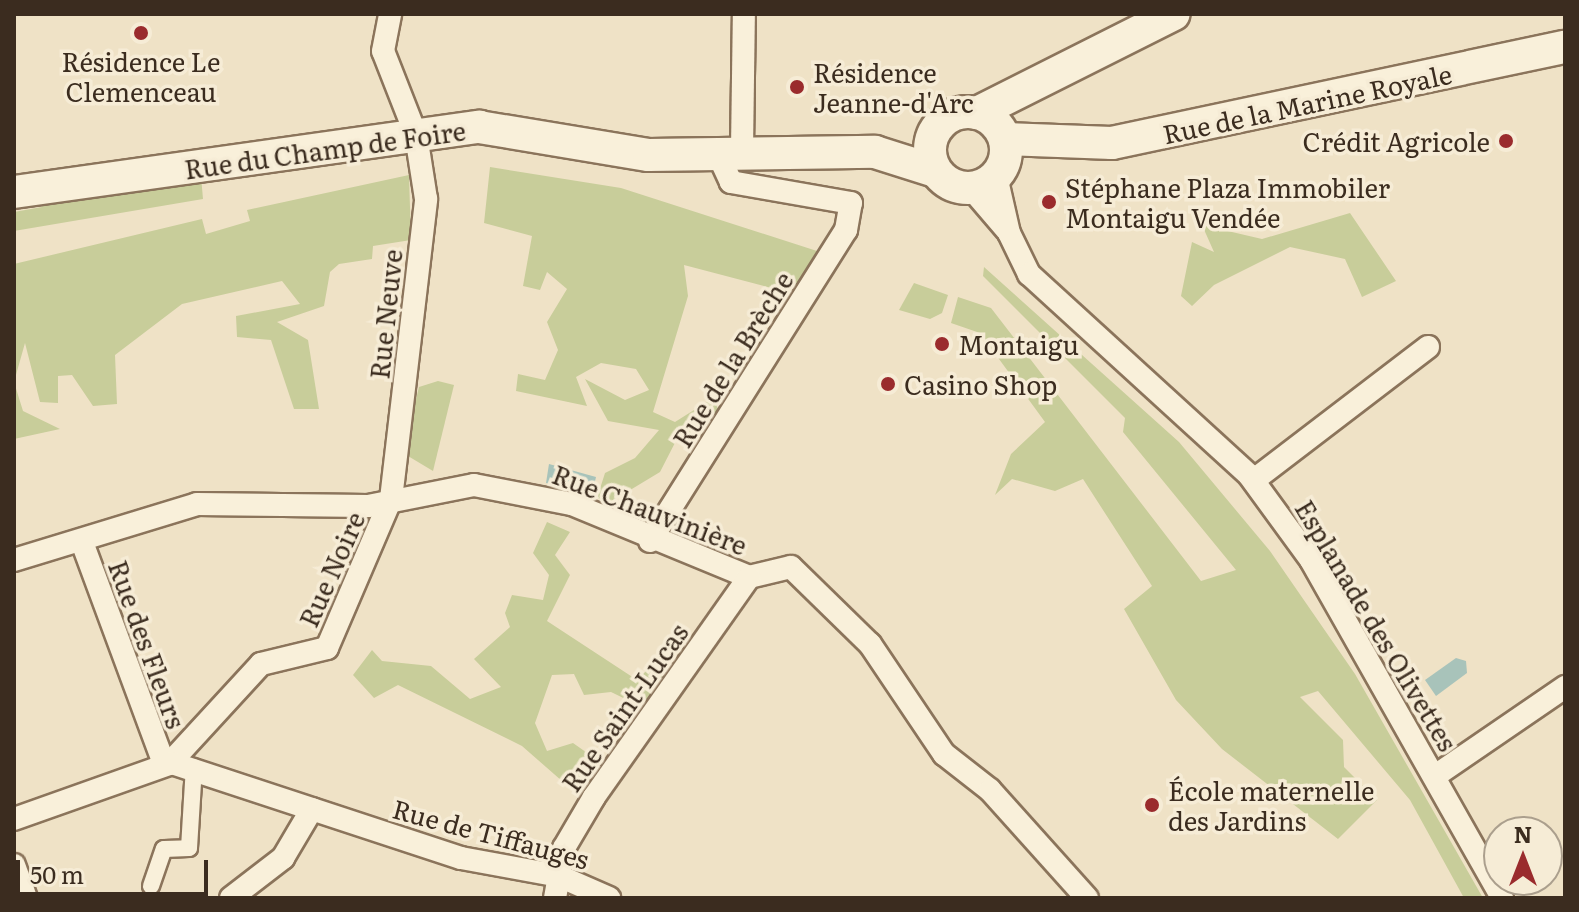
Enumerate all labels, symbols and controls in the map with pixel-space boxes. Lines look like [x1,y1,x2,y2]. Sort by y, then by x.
marker: Résidence Le Clemenceau [132,24,150,42]
place label: Résidence Le Clemenceau [61,45,221,106]
place label: Résidence Jeanne-d'Arc [813,56,974,118]
street label: Rue de la Marine Royale [1160,57,1454,149]
marker: Résidence Jeanne-d'Arc [788,78,806,96]
street label: Rue du Champ de Foire [182,114,468,184]
place label: Crédit Agricole [1303,125,1490,157]
marker: Crédit Agricole [1497,132,1515,150]
place label: Stéphane Plaza Immobiler Montaigu Vendée [1065,171,1390,232]
marker: Stéphane Plaza Immobiler Montaigu Vendée [1040,193,1058,211]
street label: Rue Neuve [363,247,407,381]
street label: Rue de la Brèche [665,265,799,453]
place label: Montaigu [958,328,1079,360]
marker: Montaigu [933,335,951,353]
place label: Casino Shop [904,368,1057,400]
marker: Casino Shop [879,375,897,393]
street label: Rue Chauvinière [548,458,752,560]
street label: Esplanade des Olivettes [1290,494,1464,756]
street label: Rue Noire [292,507,370,631]
street label: Rue des Fleurs [103,556,193,732]
street label: Rue Saint-Lucas [554,617,694,797]
place label: École maternelle des Jardins [1168,774,1375,836]
street label: Rue de Tiffauges [389,792,593,874]
marker: École maternelle des Jardins [1143,796,1161,814]
north arrow [1483,816,1563,896]
text: N [1514,817,1532,850]
scale bar [20,844,212,894]
text: 50 m [30,856,84,891]

